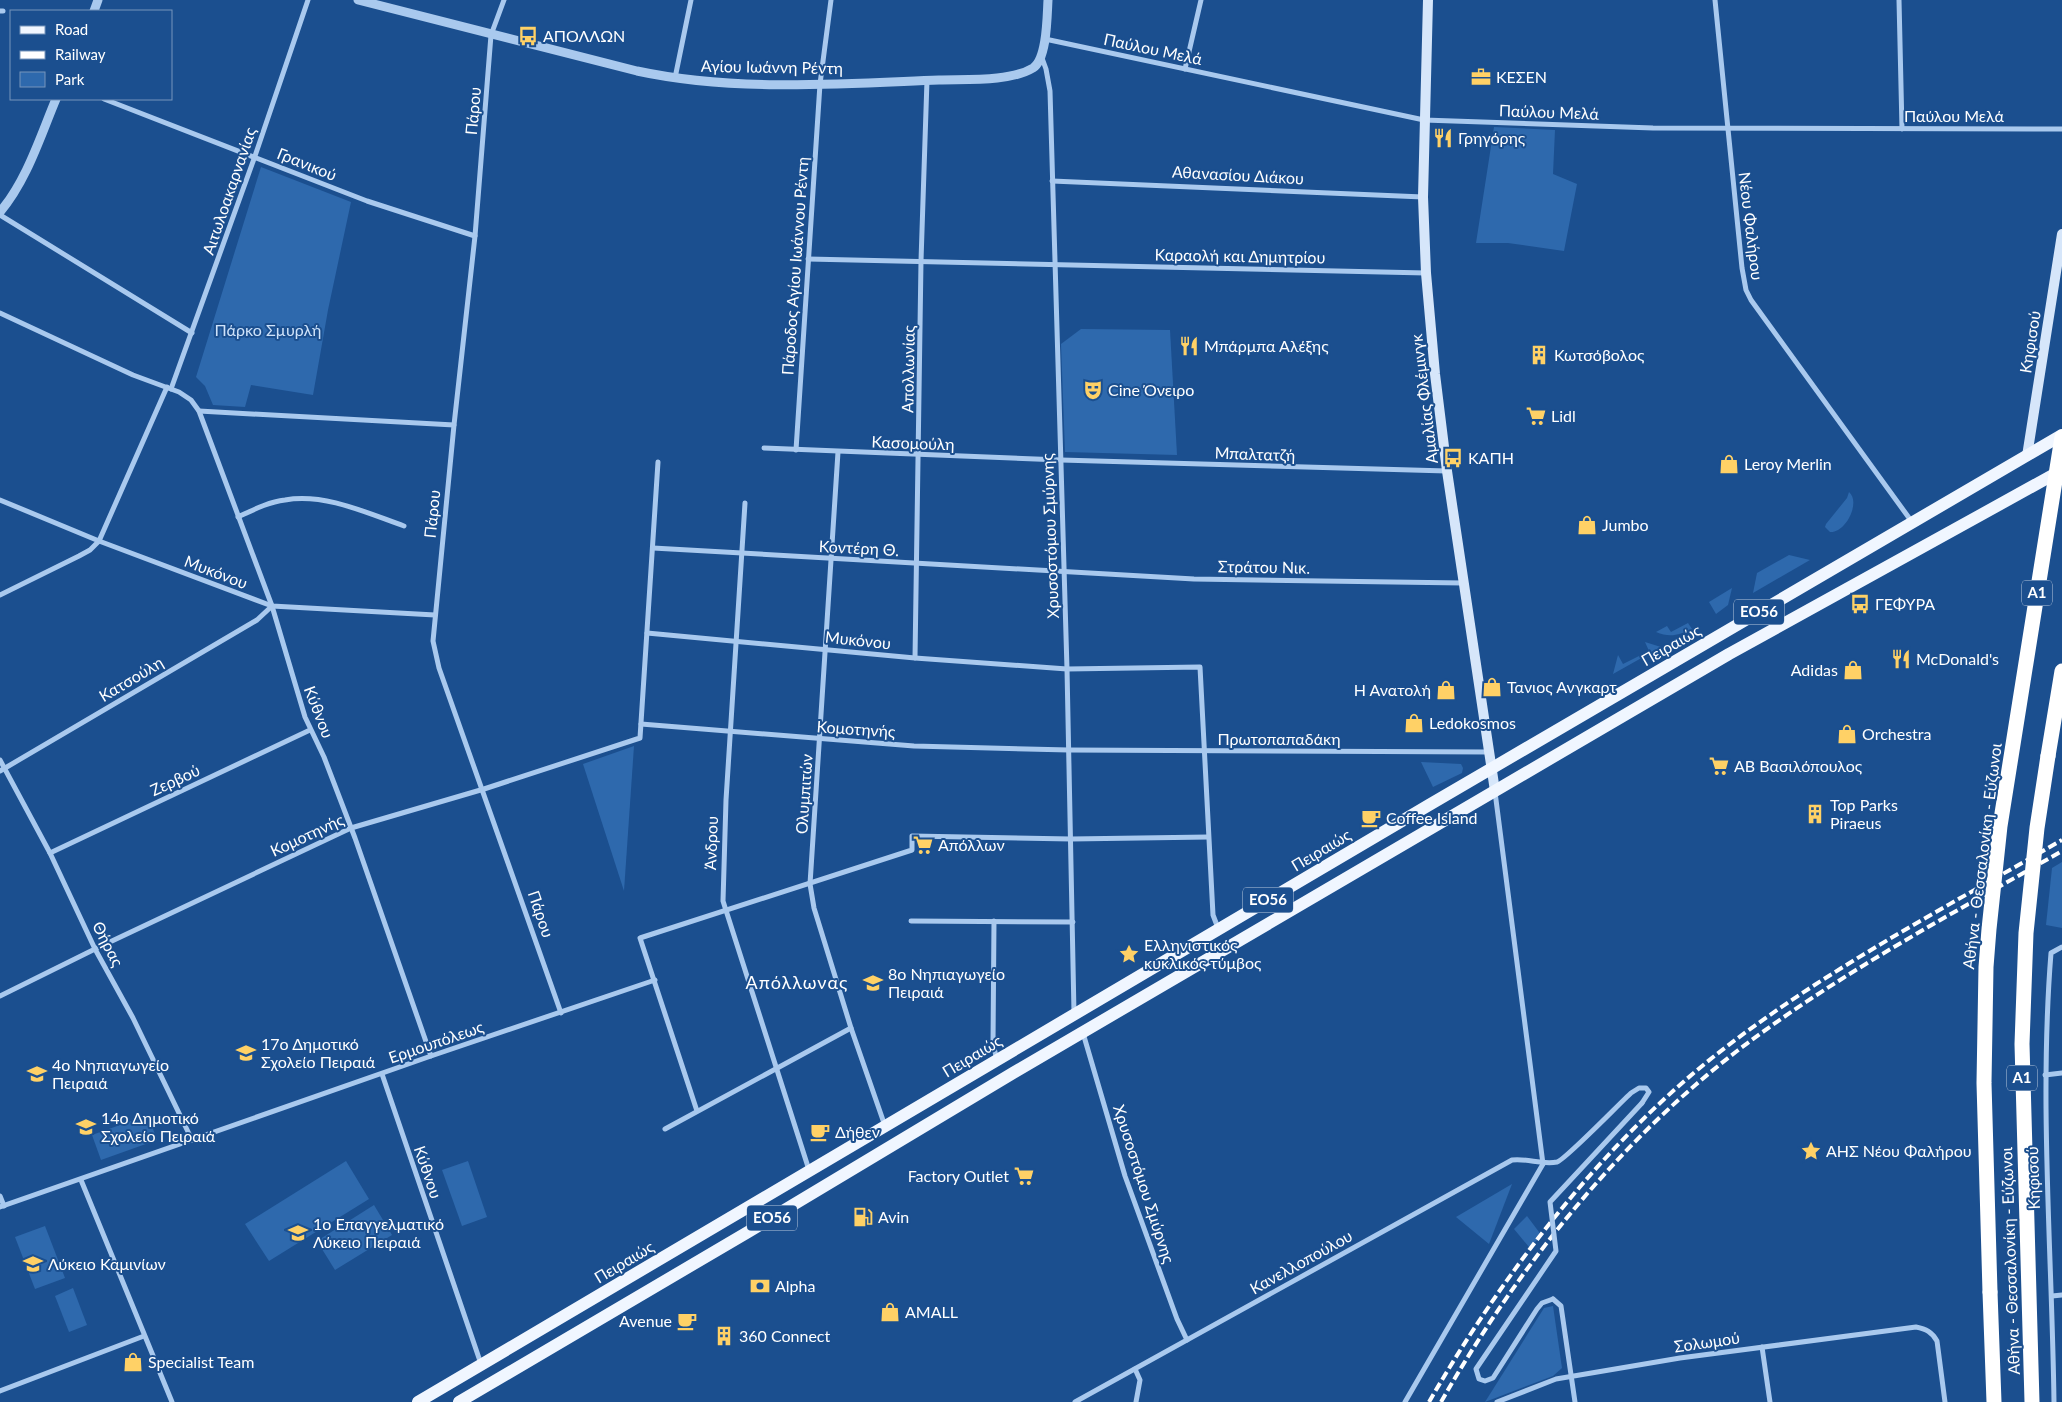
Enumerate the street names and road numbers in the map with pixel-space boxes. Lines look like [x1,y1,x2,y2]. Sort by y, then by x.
street label: Παύλου Μελά [1102,29,1204,68]
street label: Αγίου Ιωάννη Ρέντη [701,56,843,77]
street label: Πάρου [461,86,484,136]
street label: Παύλου Μελά [1499,100,1600,123]
street label: Παύλου Μελά [1904,106,2005,125]
street label: Αιτωλοακαρνανίας [198,124,259,257]
street label: Γρανικού [275,143,340,184]
street label: Πάροδος Αγίου Ιωάννου Ρέντη [777,156,812,376]
street label: Αθανασίου Διάκου [1172,162,1305,187]
street label: Νέου Φαλήρου [1735,171,1768,281]
street label: Καραολή και Δημητρίου [1155,245,1326,266]
street label: Κηφισού [2015,309,2044,375]
street label: Απολλωνίας [897,324,918,413]
street label: Αμαλίας Φλέμινγκ [1406,332,1441,465]
street label: Κασομούλη [871,432,955,453]
street label: Μπαλτατζή [1214,443,1296,464]
street label: Χρυσοστόμου Σμύρνης [1037,452,1062,619]
street label: Πάρου [420,489,443,539]
street label: Κοντέρη Θ. [818,536,900,559]
street label: Μυκόνου [182,551,250,592]
street label: Στράτου Νικ. [1218,556,1310,577]
road number: Α1 [2022,580,2052,606]
road number: ΕΟ56 [1734,600,1784,624]
street label: Πειραιώς [1637,620,1704,669]
street label: Μυκόνου [824,627,892,652]
street label: Κατσούλη [95,652,166,705]
street label: Κύθνου [301,683,338,741]
street label: Κομοτηνής [816,716,897,741]
street label: Πρωτοπαπαδάκη [1217,729,1341,748]
street label: Αθήνα - Θεσσαλονίκη - Εύζωνοι [1958,741,2005,970]
street label: Ολυμπιτών [791,753,816,835]
street label: Ζερβού [147,760,203,799]
street label: Κομοτηνής [267,809,347,860]
street label: Άνδρου [700,816,721,870]
street label: Πειραιώς [1288,824,1354,875]
street label: Πάρου [525,888,558,940]
road number: ΕΟ56 [1243,888,1293,912]
street label: Θήρας [89,918,128,970]
street label: Ερμουπόλεως [386,1016,486,1067]
street label: Πειραιώς [939,1030,1005,1081]
road number: Α1 [2007,1066,2037,1090]
street label: Χρυσοστόμου Σμύρνης [1110,1102,1179,1266]
street label: Κύθνου [411,1143,446,1201]
street label: Αθήνα - Θεσσαλονίκη - Εύζωνοι [1996,1146,2023,1375]
street label: Κηφισού [2022,1146,2043,1210]
road number: ΕΟ56 [747,1206,797,1230]
street label: Κανελλοπούλου [1246,1226,1355,1298]
street label: Πειραιώς [591,1236,657,1287]
street label: Σολωμού [1673,1327,1741,1356]

